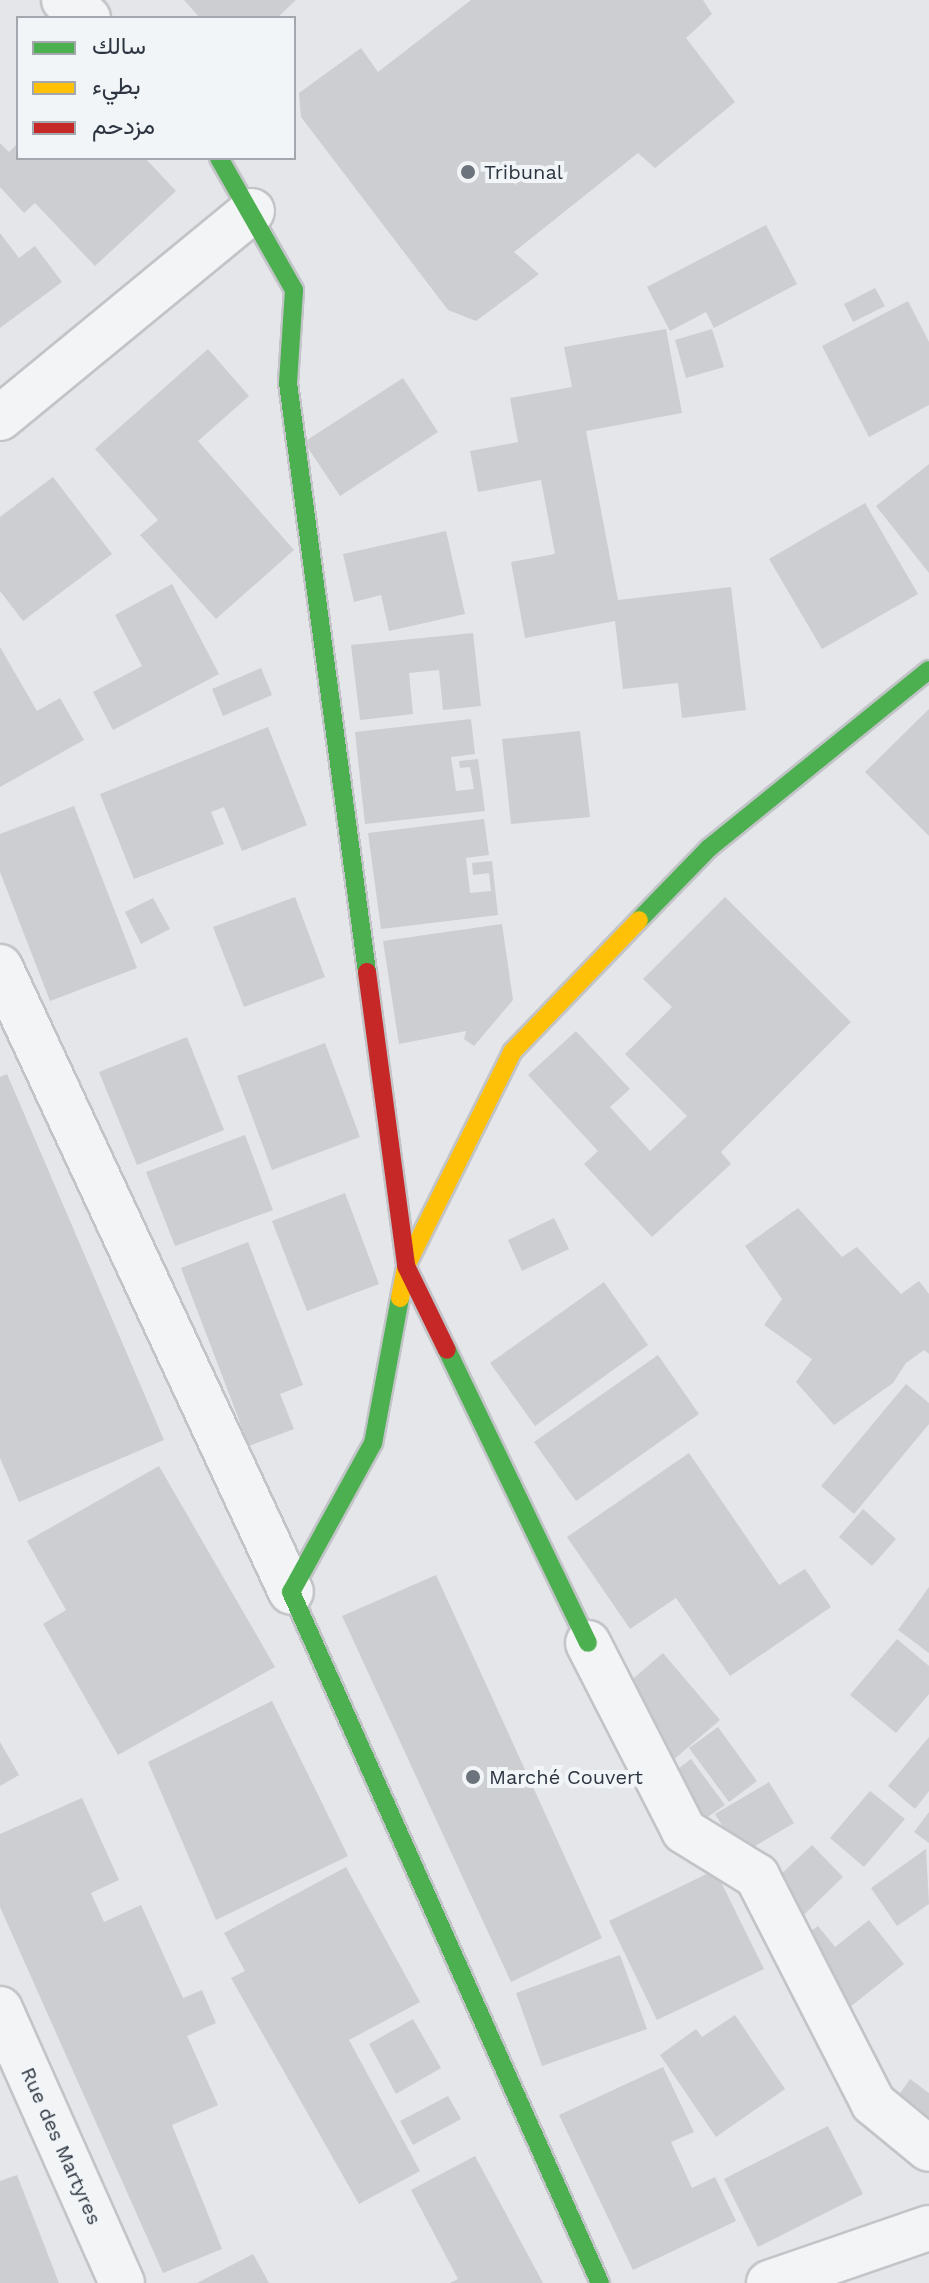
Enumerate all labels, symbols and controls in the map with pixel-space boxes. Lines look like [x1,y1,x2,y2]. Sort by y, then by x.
legend [16,16,296,160]
text: سالك [92,32,146,60]
text: بطيء [92,72,141,100]
text: مزدحم [92,112,155,140]
place label: Tribunal [484,160,563,184]
marker: Tribunal [459,163,477,181]
place label: Marché Couvert [489,1765,643,1789]
marker: Marché Couvert [464,1768,482,1786]
street label: Rue des Martyres [16,2064,106,2228]

